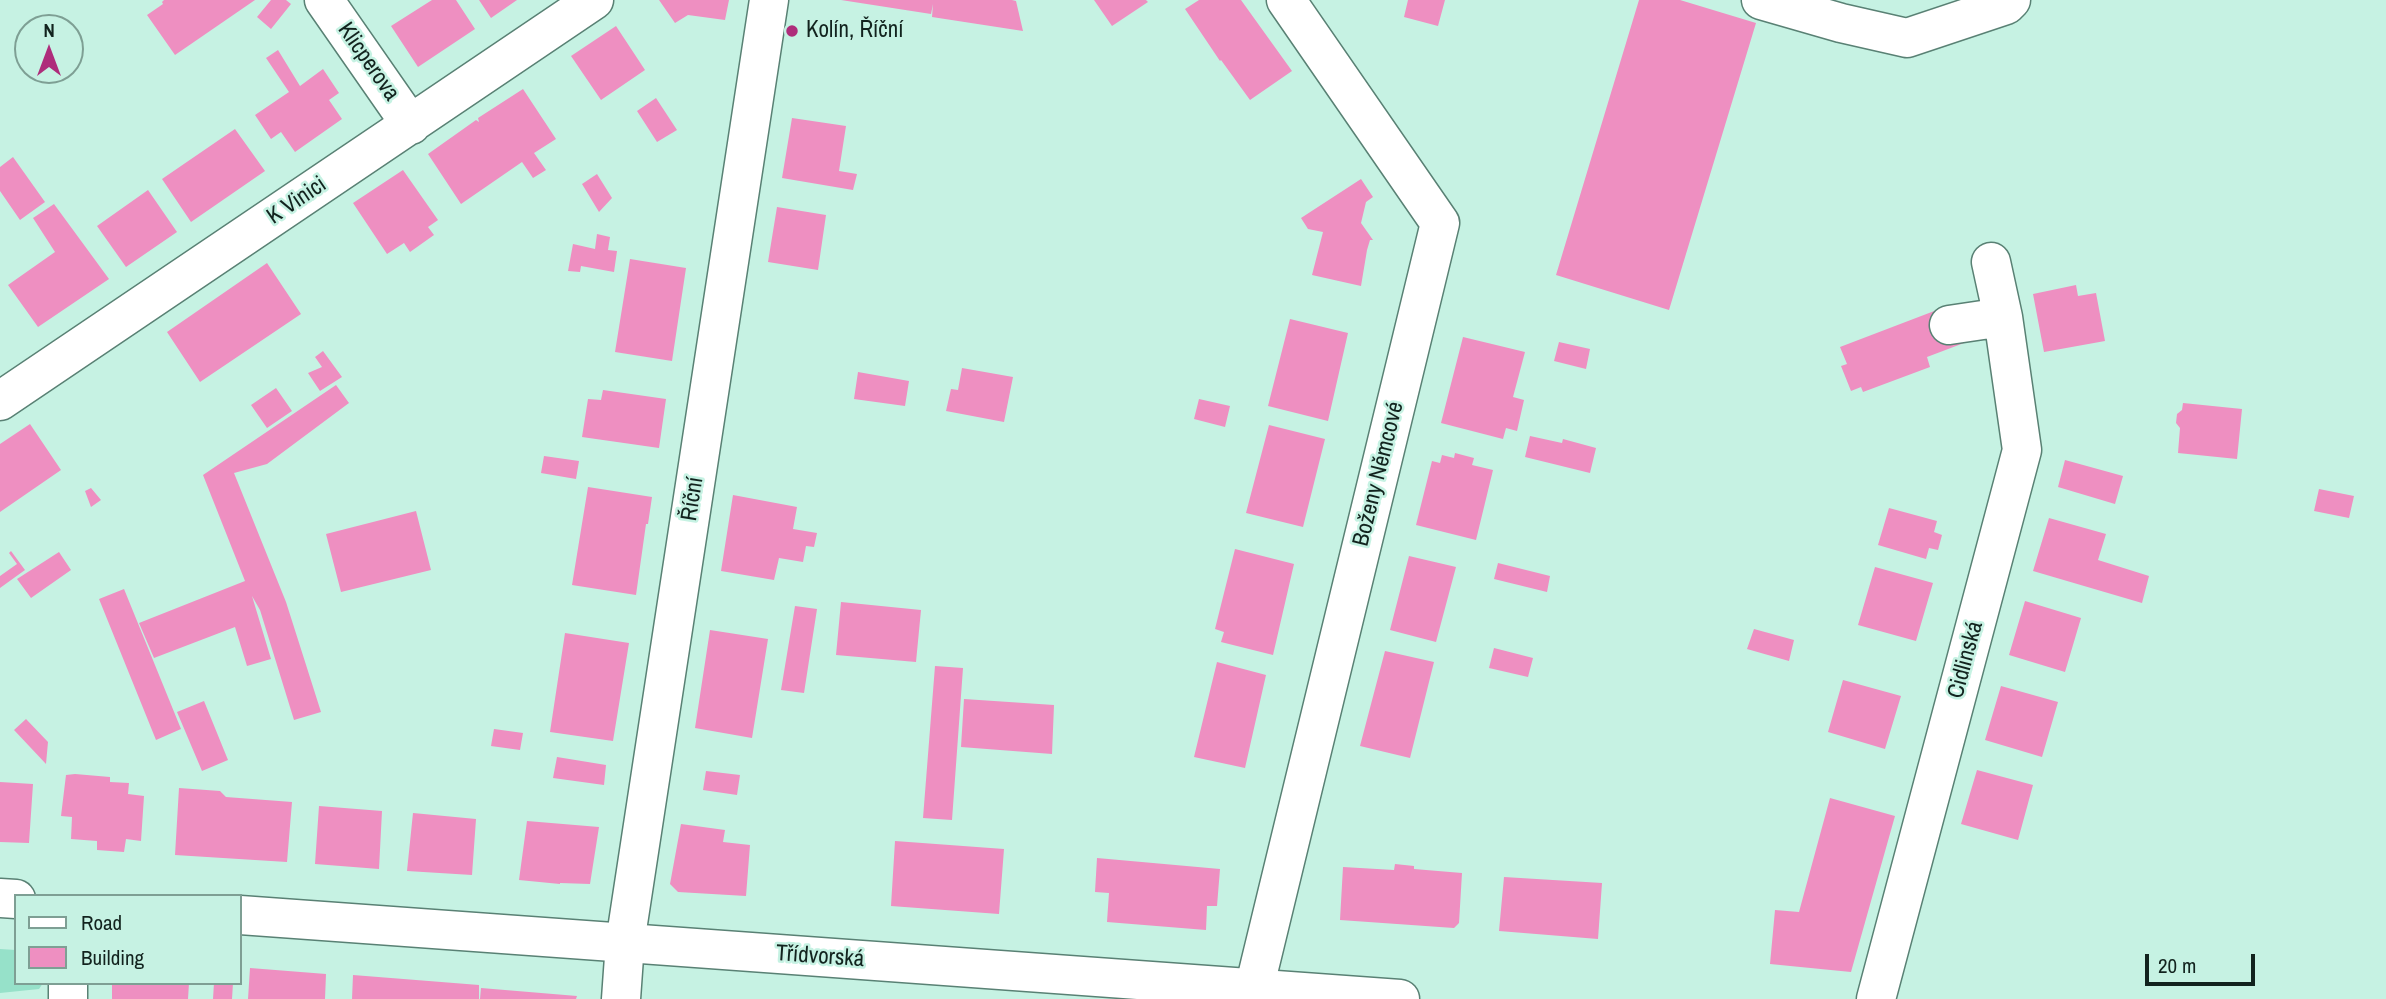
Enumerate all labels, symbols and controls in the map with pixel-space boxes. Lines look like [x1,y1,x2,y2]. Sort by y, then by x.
north arrow [14,14,84,84]
text: N [43,17,55,43]
place label: Kolín, Říční [806,17,903,45]
street label: Klicperova [331,18,405,106]
marker: Kolín, Říční [784,23,800,39]
street label: K Vinici [262,171,332,231]
street label: Boženy Němcové [1348,399,1410,549]
street label: Říční [676,475,710,523]
street label: Cidlinská [1942,618,1990,702]
legend [14,894,242,985]
text: Road [81,908,122,937]
street label: Třídvorská [775,940,865,974]
scale bar [2148,940,2258,984]
text: Building [81,943,144,972]
text: 20 m [2158,951,2196,980]

